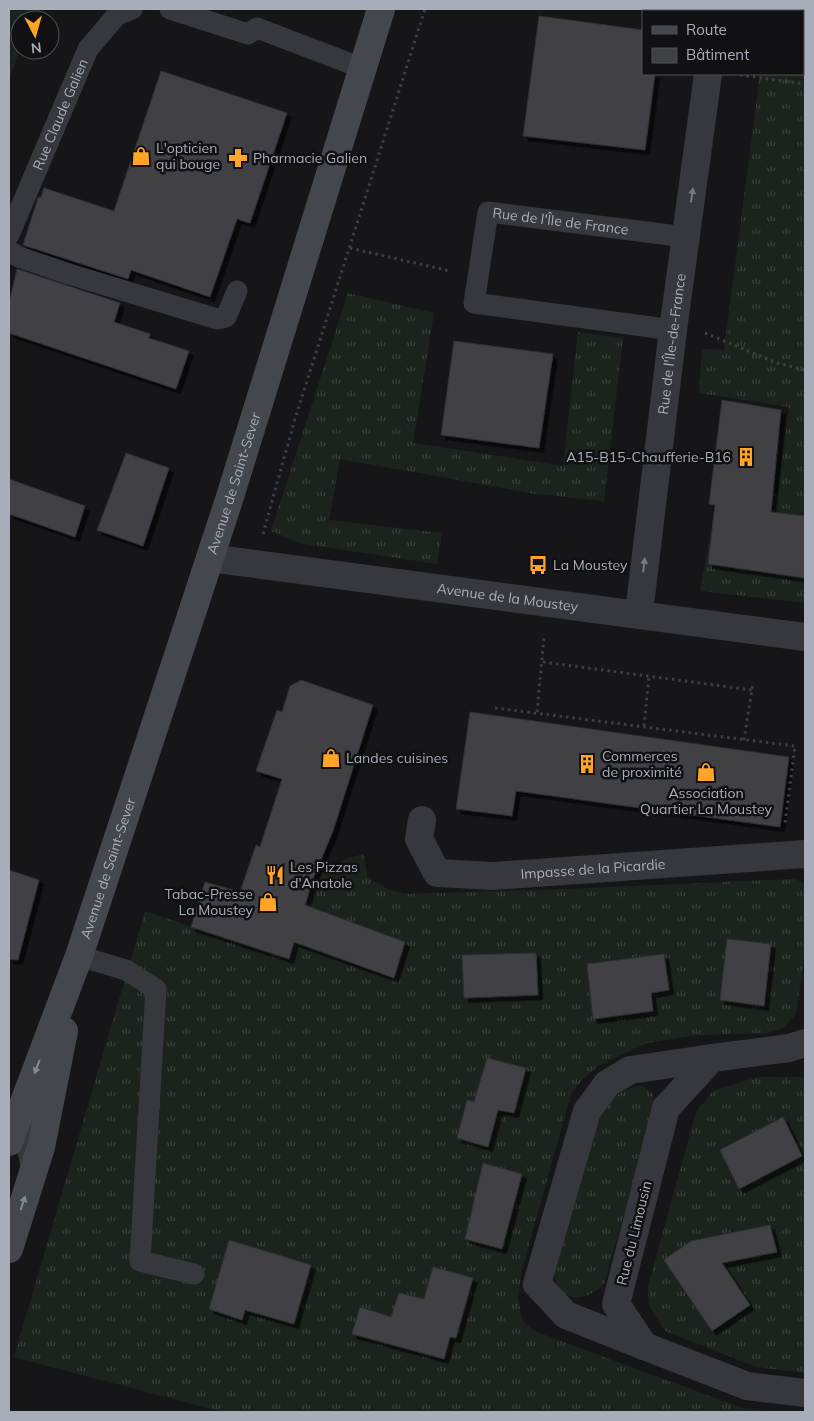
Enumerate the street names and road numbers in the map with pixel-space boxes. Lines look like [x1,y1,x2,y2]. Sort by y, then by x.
street label: Rue Claude Galien [29,56,92,173]
street label: Rue de l'Île de France [491,204,630,239]
street label: Rue de l'Île-de-France [654,272,690,416]
street label: Avenue de Saint-Sever [203,409,265,557]
street label: Avenue de la Moustey [436,579,580,616]
street label: Avenue de Saint-Sever [76,795,140,941]
street label: Impasse de la Picardie [520,855,666,883]
street label: Rue du Limousin [612,1179,656,1287]

